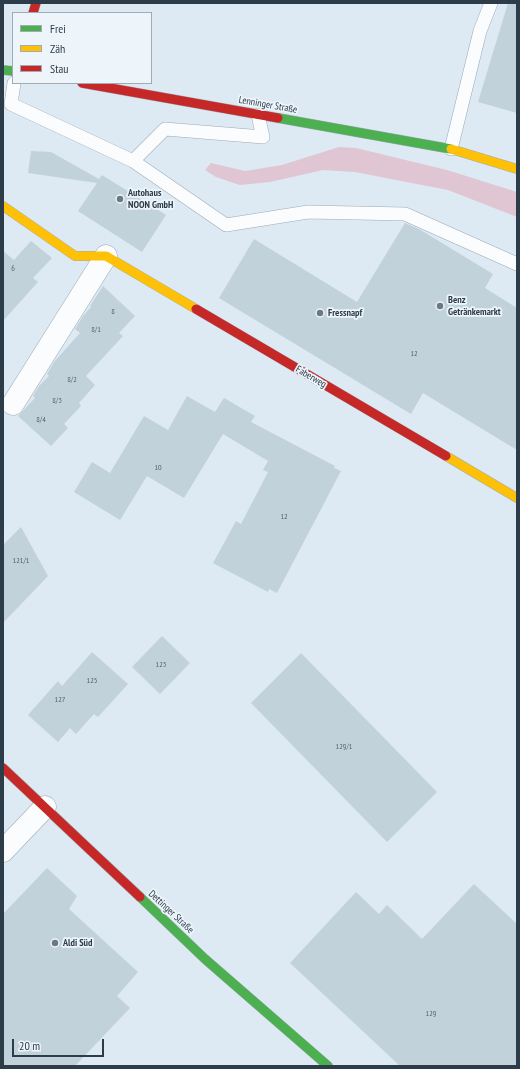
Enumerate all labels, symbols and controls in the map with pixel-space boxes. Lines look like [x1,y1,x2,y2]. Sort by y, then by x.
legend [12,12,152,84]
text: Frei [50,21,66,36]
text: Zäh [50,41,65,56]
text: Stau [50,61,68,76]
street label: Lenninger Straße [238,94,298,116]
place label: Autohaus NOON GmbH [128,187,173,210]
marker: Autohaus NOON GmbH [115,194,125,204]
house number: 6 [11,264,15,274]
place label: Benz Getränkemarkt [448,294,501,318]
marker: Benz Getränkemarkt [435,301,445,311]
house number: 8 [111,307,115,317]
place label: Fressnapf [328,307,362,319]
marker: Fressnapf [315,308,325,318]
house number: 8/1 [91,325,101,335]
house number: 12 [410,349,418,359]
street label: Faberweg [293,363,329,391]
house number: 8/2 [67,375,77,385]
house number: 8/3 [52,396,62,406]
house number: 8/4 [36,415,46,425]
house number: 10 [154,463,162,473]
house number: 12 [280,512,288,522]
house number: 121/1 [13,556,29,566]
house number: 123 [156,660,166,670]
house number: 125 [87,676,97,686]
house number: 127 [55,695,65,705]
house number: 129/1 [336,742,352,752]
street label: Dettinger Straße [146,888,196,936]
place label: Aldi Süd [63,937,92,949]
marker: Aldi Süd [50,938,60,948]
house number: 129 [426,1009,436,1019]
scale bar [14,1031,106,1057]
text: 20 m [19,1038,40,1053]

